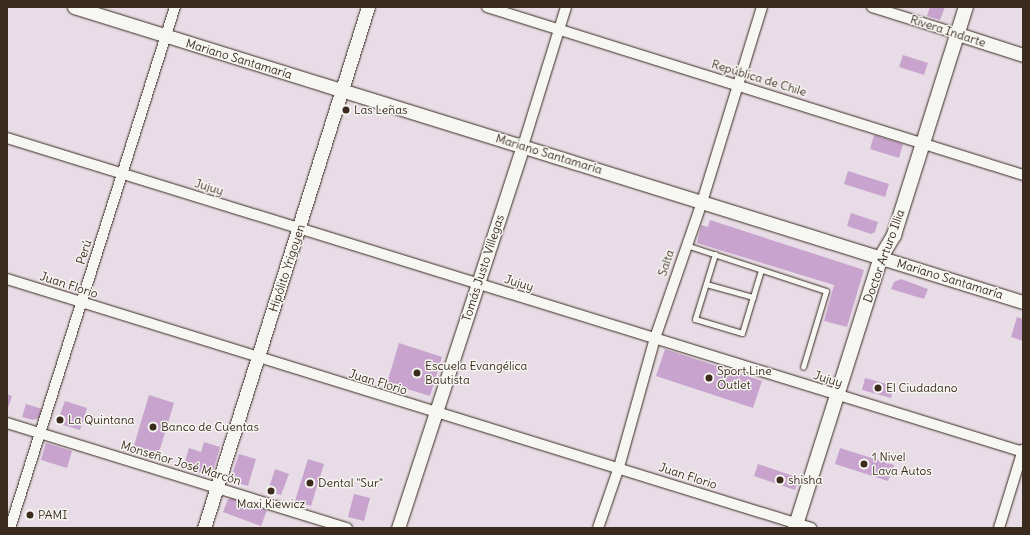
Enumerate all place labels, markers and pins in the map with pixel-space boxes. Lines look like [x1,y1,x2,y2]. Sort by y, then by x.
place label: Las Leñas [354,103,407,117]
marker: Las Leñas [341,105,351,115]
place label: Escuela Evangélica Bautista [425,359,527,387]
place label: Sport Line Outlet [717,364,772,392]
marker: Escuela Evangélica Bautista [412,368,422,378]
marker: Sport Line Outlet [704,373,714,383]
place label: El Ciudadano [886,381,958,395]
marker: El Ciudadano [873,383,883,393]
place label: La Quintana [68,413,134,427]
marker: La Quintana [55,415,65,425]
place label: Banco de Cuentas [161,420,259,434]
marker: Banco de Cuentas [148,422,158,432]
place label: 1 Nivel Lava Autos [872,450,932,478]
marker: 1 Nivel Lava Autos [859,459,869,469]
place label: shisha [788,473,822,487]
marker: shisha [775,475,785,485]
place label: Dental "Sur" [318,476,383,490]
marker: Dental "Sur" [305,478,315,488]
marker: Maxi Kiewicz [266,486,276,496]
place label: Maxi Kiewicz [237,497,305,511]
place label: PAMI [38,508,68,522]
marker: PAMI [25,510,35,520]

